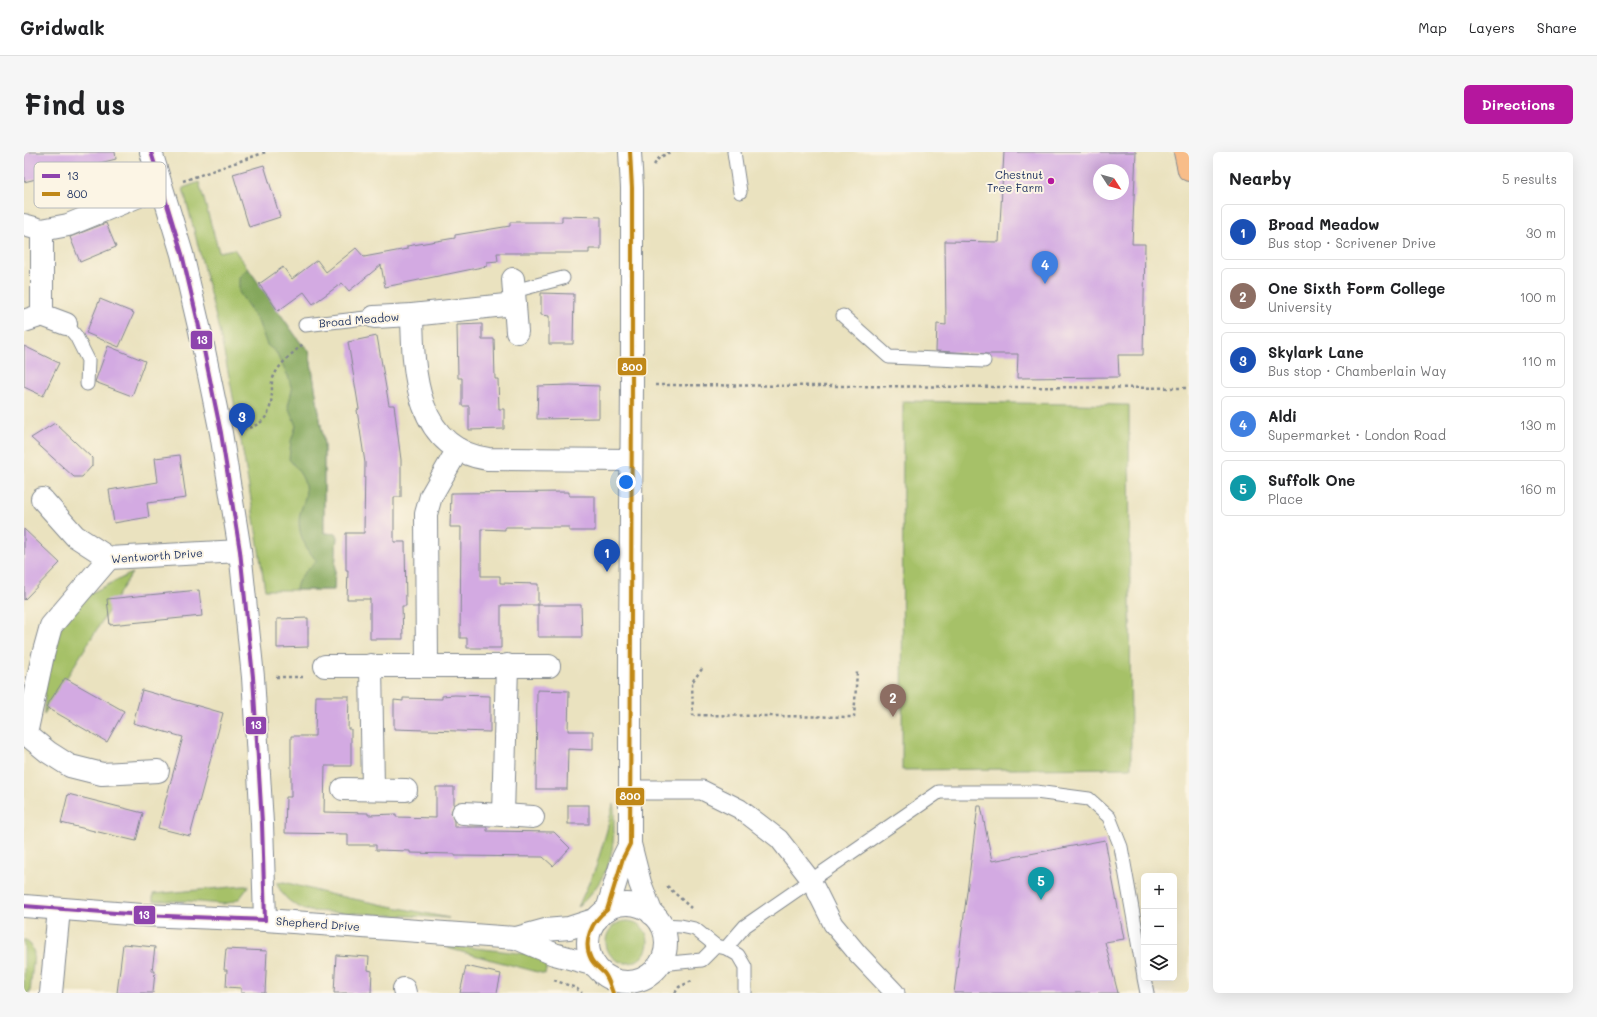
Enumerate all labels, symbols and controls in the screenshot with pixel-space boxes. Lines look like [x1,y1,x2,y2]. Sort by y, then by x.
text: Gridwalk [20,15,105,40]
text: Map [1418,18,1447,37]
text: Layers [1469,18,1515,37]
text: Share [1537,18,1577,37]
button: Directions [1464,85,1573,124]
text: Find us [24,86,125,122]
legend [34,162,166,208]
north arrow [1093,164,1129,200]
place label: Chestnut Tree Farm [987,167,1043,195]
text: Nearby [1229,167,1291,189]
text: 13 [67,168,79,183]
text: 5 results [1502,170,1557,187]
marker: Chestnut Tree Farm [1046,176,1056,186]
text: 800 [67,186,87,201]
text: Broad Meadow [1268,214,1380,234]
text: 1 [1240,224,1246,241]
text: 30 m [1526,224,1556,241]
text: Bus stop · Scrivener Drive [1268,234,1436,251]
pin: 4 [1032,251,1058,284]
text: One Sixth Form College [1268,278,1445,298]
text: 2 [1239,288,1247,305]
text: 100 m [1520,288,1556,305]
text: University [1268,298,1332,315]
street label: Broad Meadow [318,309,400,330]
line badge: 13 [190,330,213,350]
text: 13 [196,332,208,347]
text: Skylark Lane [1268,342,1364,362]
text: 3 [1239,352,1247,369]
text: 110 m [1522,352,1556,369]
line badge: 800 [617,357,647,376]
text: 800 [622,359,642,374]
text: Bus stop · Chamberlain Way [1268,362,1446,379]
pin: 3 [229,403,255,436]
text: Aldi [1268,406,1297,426]
text: 4 [1239,416,1247,433]
text: 130 m [1520,416,1556,433]
text: Supermarket · London Road [1268,426,1446,443]
text: Suffolk One [1268,470,1355,490]
your location [616,472,636,492]
text: 5 [1239,480,1247,497]
text: 160 m [1520,480,1556,497]
text: Place [1268,490,1303,507]
pin: 1 [594,539,620,572]
street label: Wentworth Drive [111,545,203,566]
pin: 2 [880,684,906,717]
line badge: 13 [245,716,267,735]
text: 13 [250,717,262,732]
line badge: 800 [615,787,645,806]
text: 800 [620,788,640,803]
pin: 5 [1028,867,1054,900]
map controls [1141,873,1177,981]
button: + [1141,873,1177,909]
line badge: 13 [133,905,156,925]
text: 13 [138,907,150,922]
button: − [1141,909,1177,945]
street label: Shepherd Drive [276,913,361,934]
button: layers [1141,945,1177,981]

